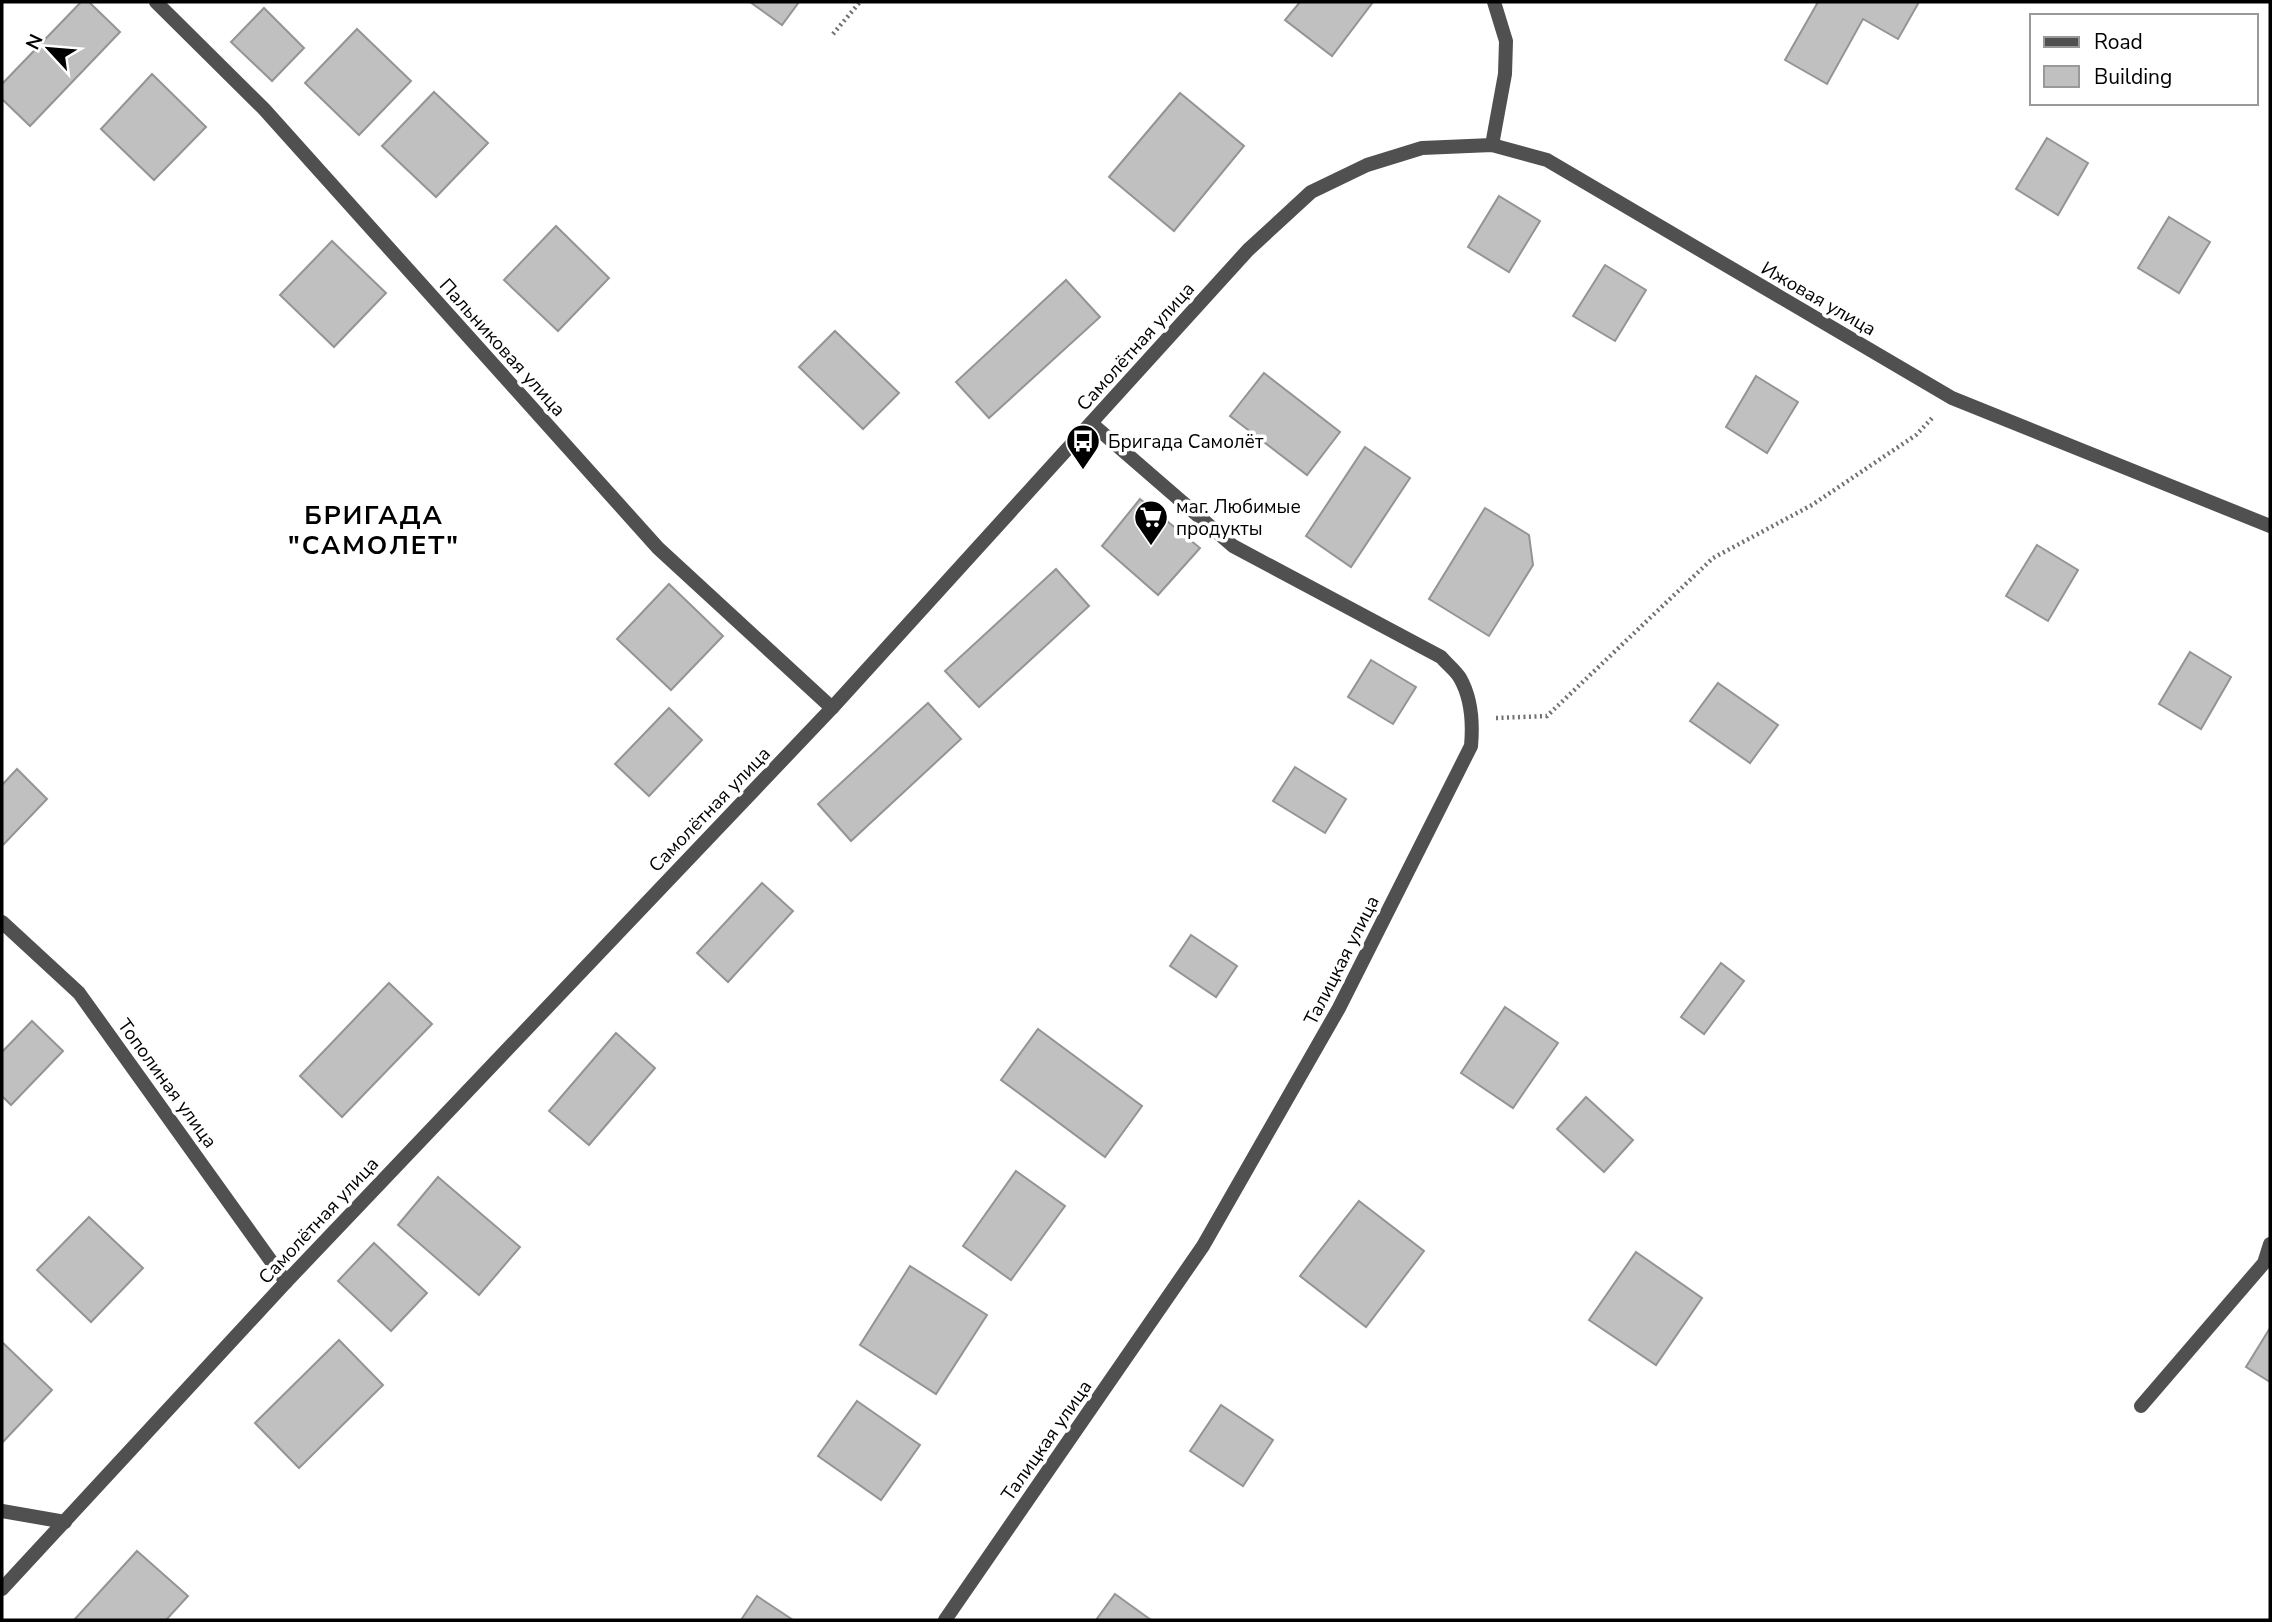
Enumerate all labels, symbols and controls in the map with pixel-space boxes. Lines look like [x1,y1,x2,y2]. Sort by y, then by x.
north arrow [14,14,84,84]
legend [2030,14,2258,105]
text: Road [2094,28,2143,56]
text: N [20,30,49,54]
text: Building [2094,63,2172,91]
street label: Ижовая улица [1756,255,1881,342]
street label: Пальниковая улица [433,273,571,422]
street label: Самолётная улица [1071,277,1201,417]
bus stop icon: Бригада Самолёт [1064,422,1102,471]
place label: Бригада Самолёт [1108,429,1264,455]
place label: маг. Любимые продукты [1176,494,1301,542]
district label: БРИГАДА "САМОЛЕТ" [288,498,460,563]
supermarket icon: маг. Любимые продукты [1132,498,1170,547]
street label: Самолётная улица [643,741,776,878]
street label: Талицкая улица [1298,891,1386,1030]
street label: Тополиная улица [111,1014,223,1153]
street label: Самолётная улица [253,1151,385,1290]
street label: Талицкая улица [995,1375,1098,1506]

